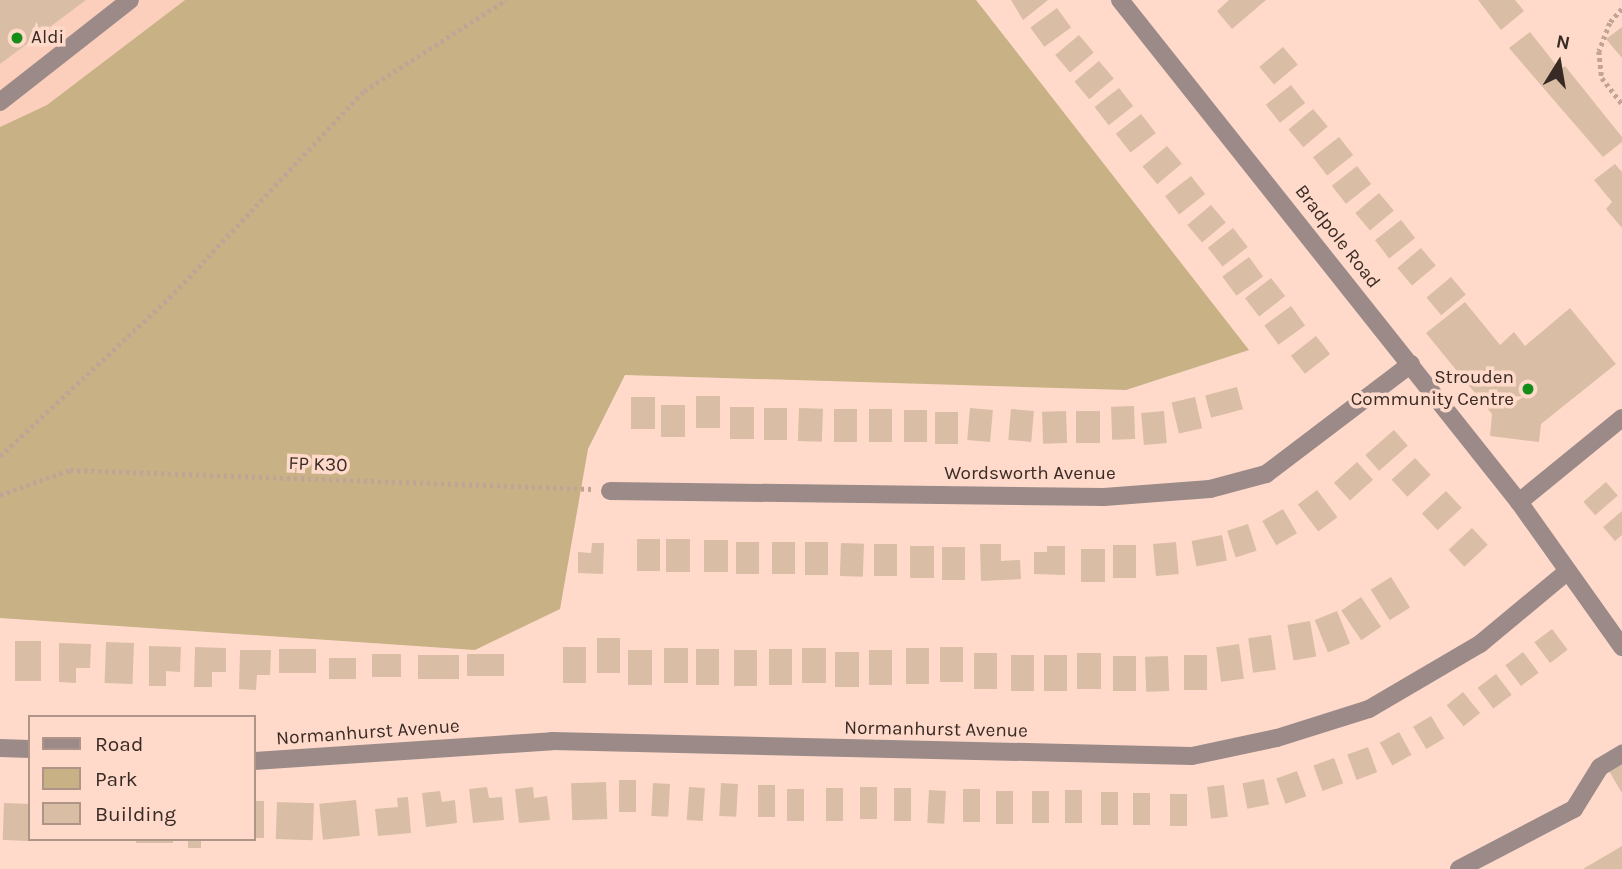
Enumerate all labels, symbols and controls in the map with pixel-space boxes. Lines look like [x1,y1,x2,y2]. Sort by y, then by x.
place label: Aldi [31,27,64,49]
north arrow [1524,28,1594,98]
marker: Aldi [9,30,25,46]
text: N [1554,30,1572,54]
street label: Bradpole Road [1289,181,1385,293]
place label: Strouden Community Centre [1351,367,1514,411]
marker: Strouden Community Centre [1520,381,1536,397]
street label: FP K30 [288,453,348,477]
street label: Wordsworth Avenue [944,463,1116,485]
legend [28,715,256,841]
street label: Normanhurst Avenue [275,715,461,751]
street label: Normanhurst Avenue [844,717,1028,743]
text: Road [95,732,143,756]
text: Park [95,767,138,791]
text: Building [95,802,176,826]

